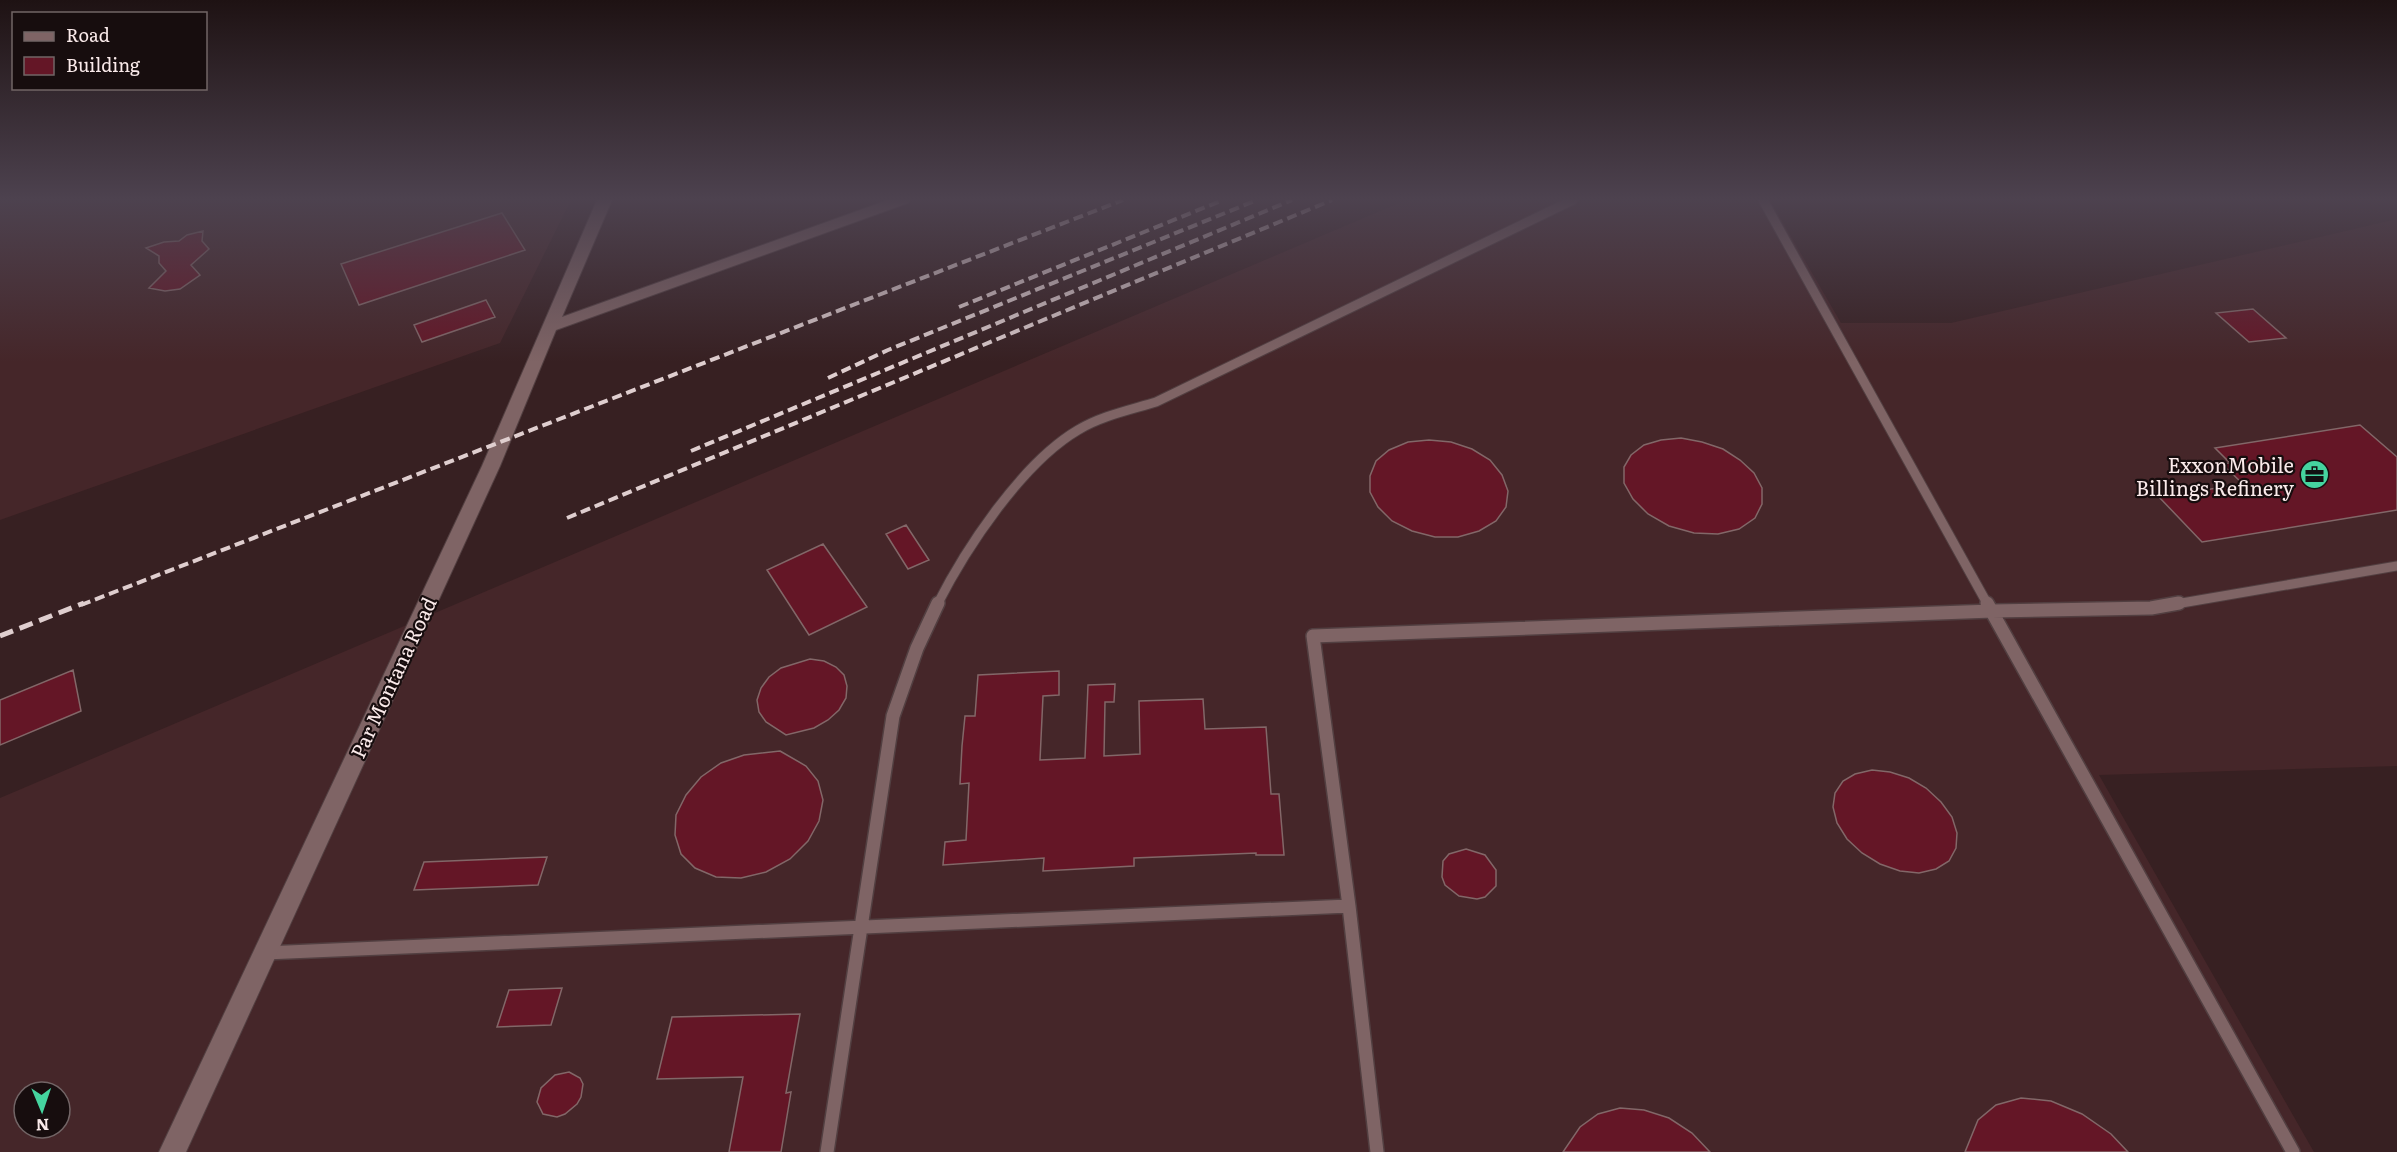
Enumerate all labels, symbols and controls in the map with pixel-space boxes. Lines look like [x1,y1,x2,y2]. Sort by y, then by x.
legend [12,12,207,90]
text: Road [66,21,110,48]
text: Building [66,51,141,78]
place label: ExxonMobile Billings Refinery [2136,449,2294,502]
office icon: ExxonMobile Billings Refinery [2299,459,2331,491]
street label: Par Montana Road [341,591,443,763]
north arrow [12,1080,72,1140]
text: N [35,1114,50,1138]

